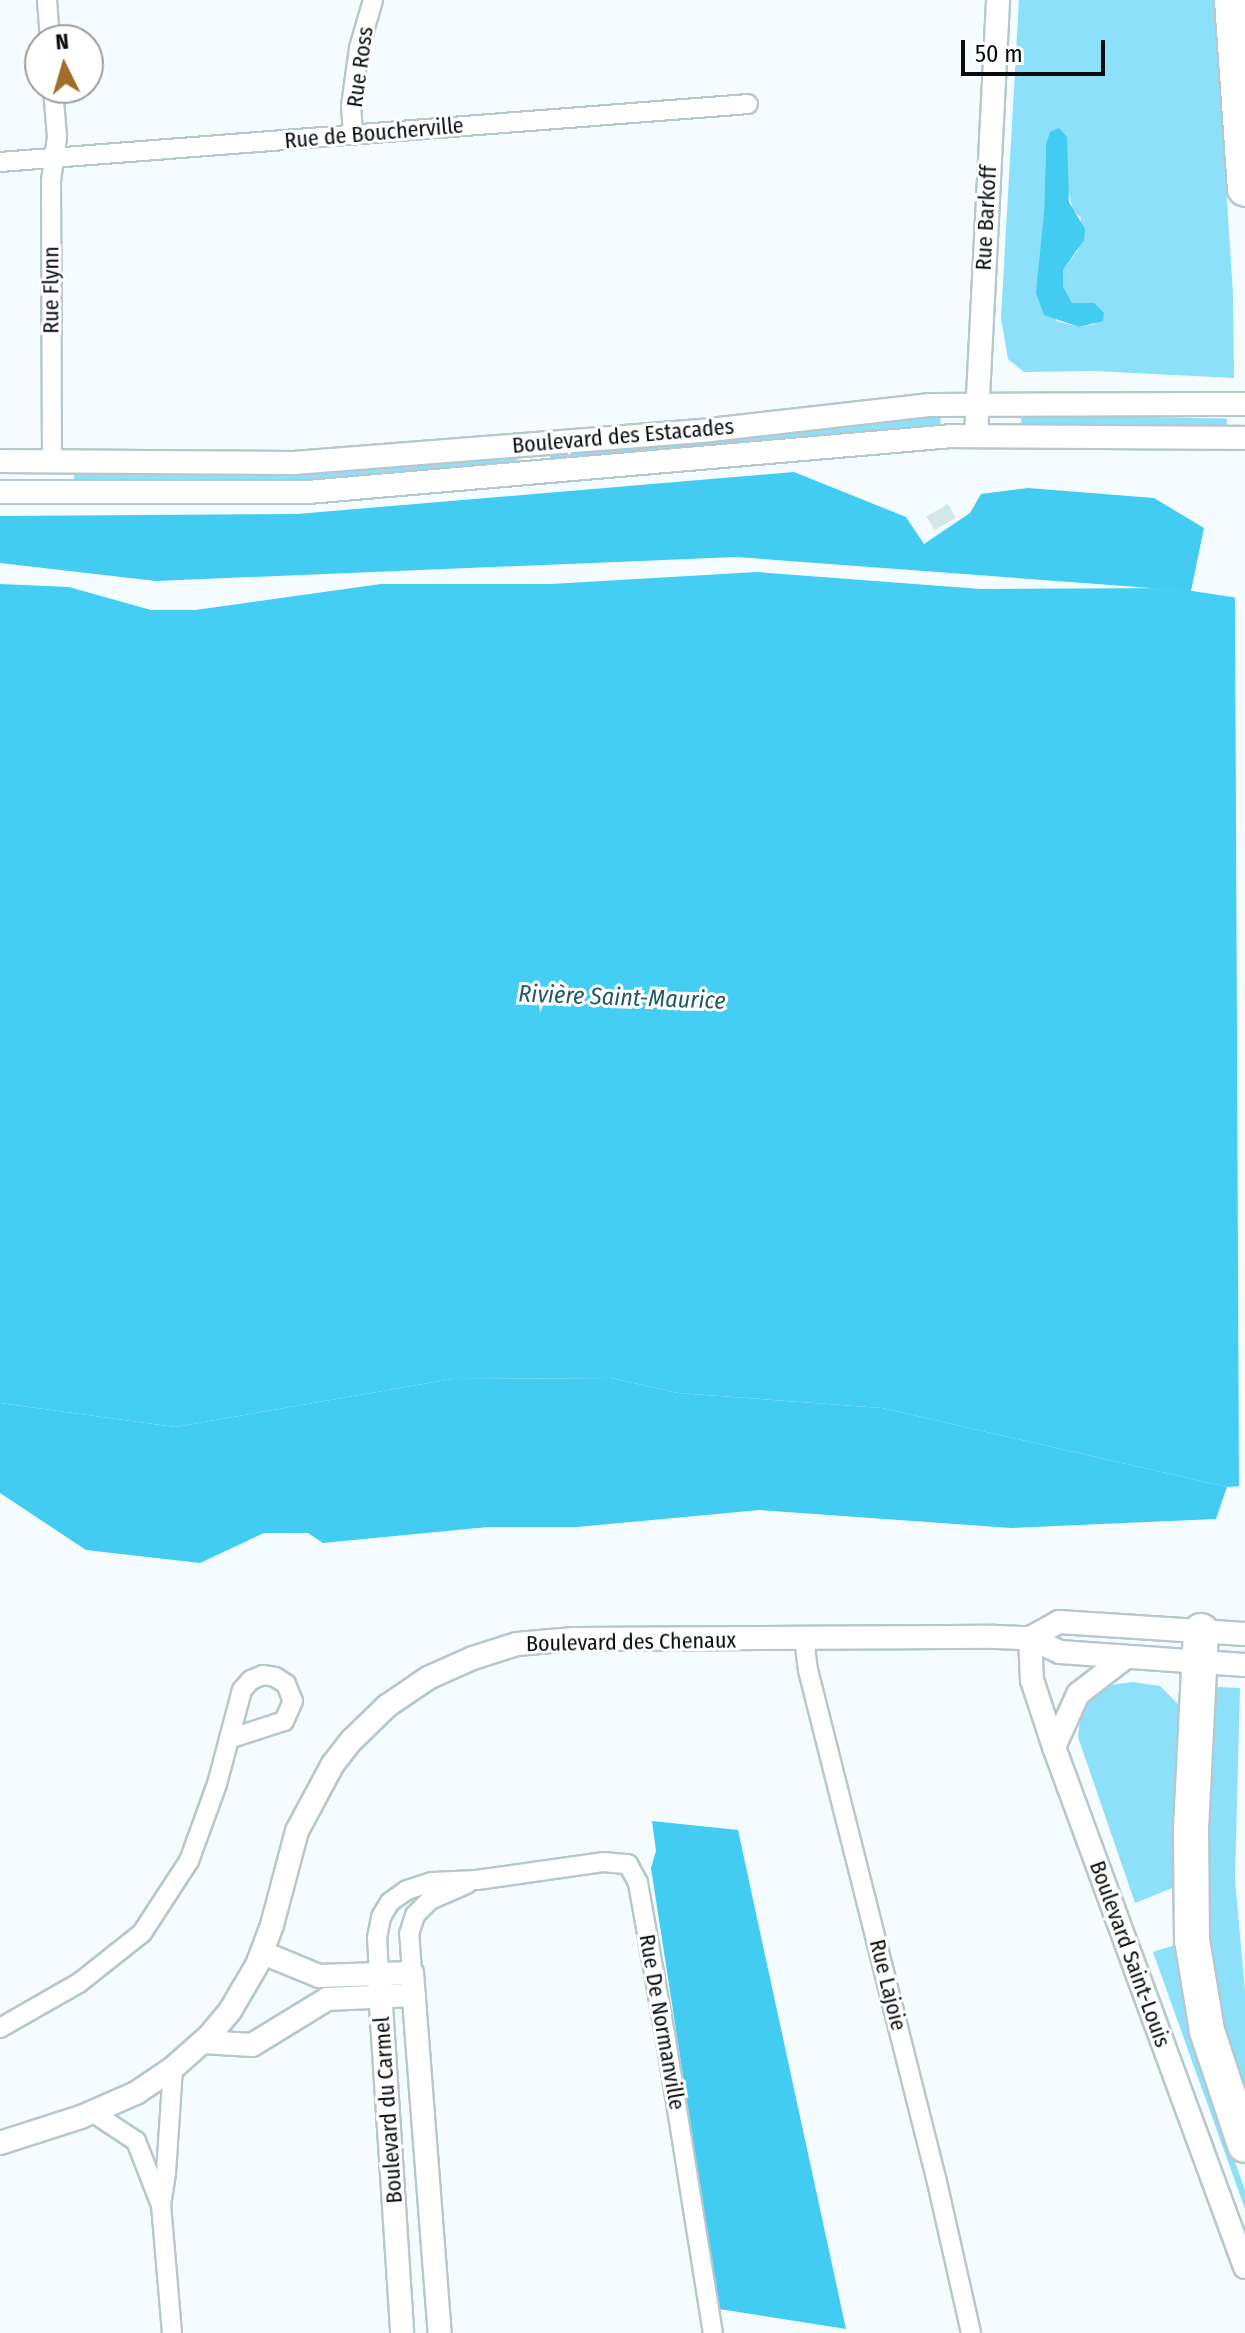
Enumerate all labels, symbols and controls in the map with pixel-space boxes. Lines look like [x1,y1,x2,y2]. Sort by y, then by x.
north arrow [24,24,104,104]
scale bar [965,24,1109,74]
street label: Rue Ross [341,25,379,109]
text: N [54,28,70,56]
text: 50 m [975,40,1023,68]
street label: Rue de Boucherville [283,112,465,154]
street label: Rue Barkoff [970,165,1002,271]
street label: Rue Flynn [38,246,64,334]
street label: Boulevard des Estacades [511,413,735,459]
water label: Rivière Saint-Maurice [518,980,726,1016]
street label: Boulevard des Chenaux [526,1627,736,1657]
street label: Boulevard Saint-Louis [1084,1857,1176,2051]
street label: Rue De Normanville [634,1932,690,2112]
street label: Rue Lajoie [864,1937,912,2033]
street label: Boulevard du Carmel [368,2016,408,2204]

